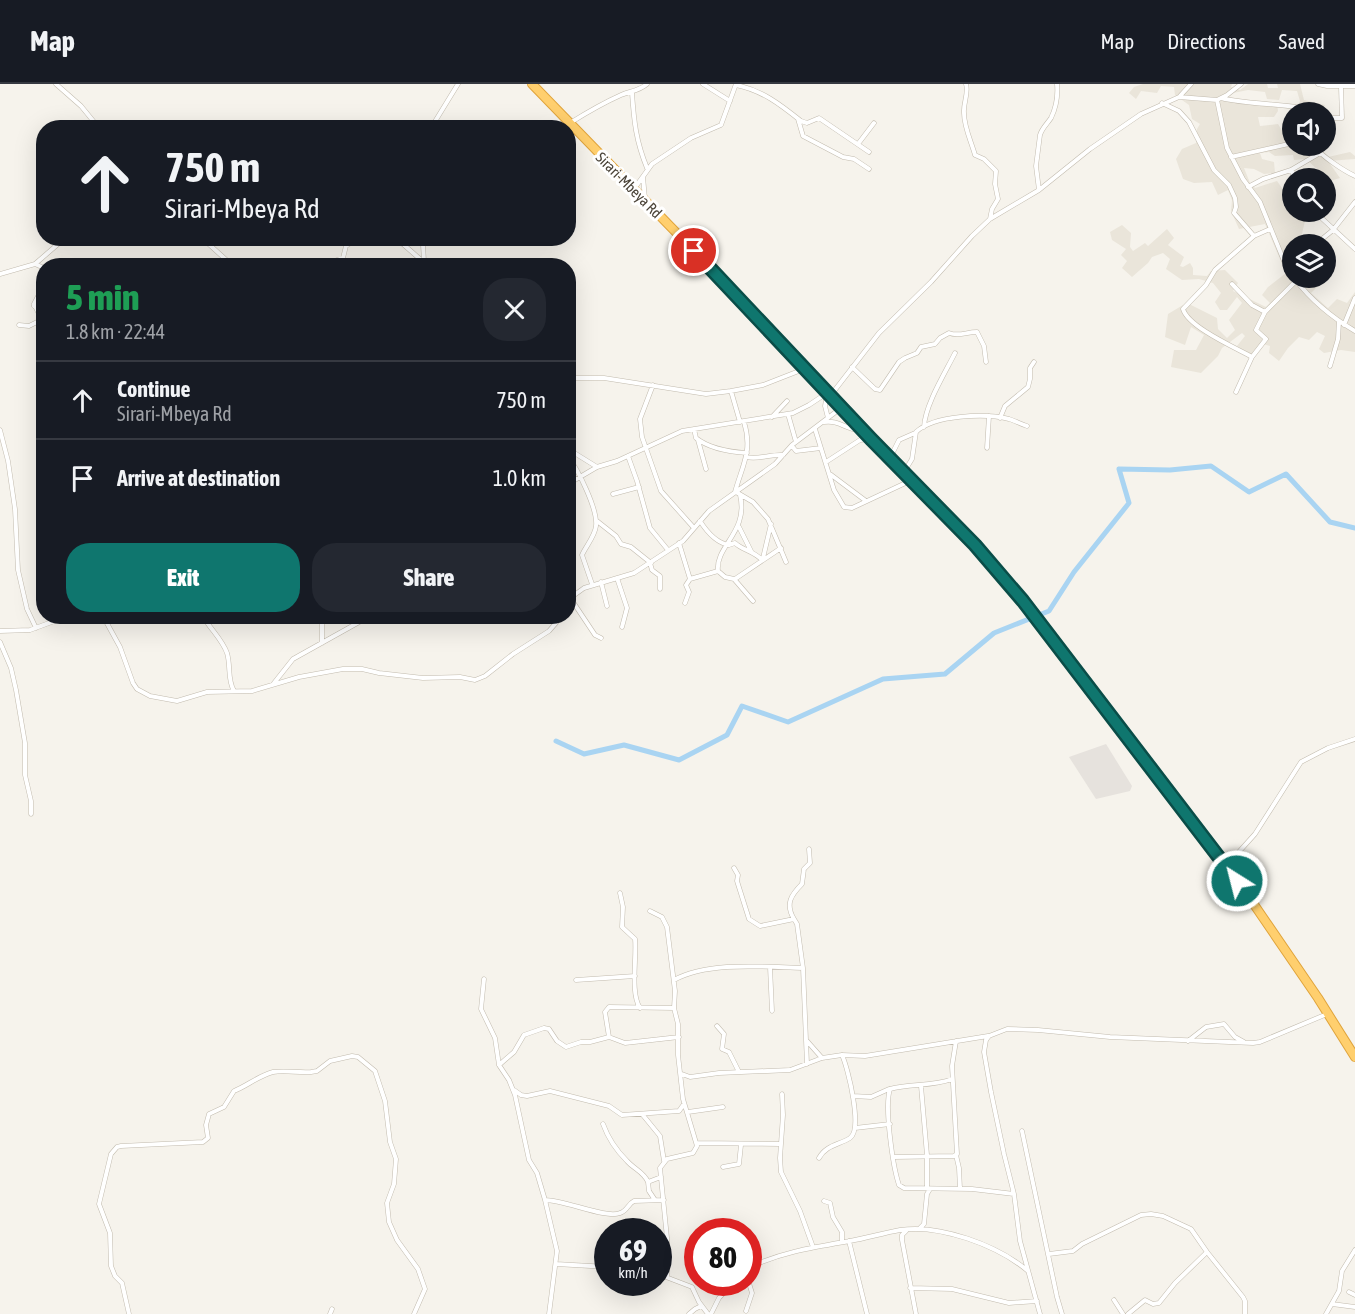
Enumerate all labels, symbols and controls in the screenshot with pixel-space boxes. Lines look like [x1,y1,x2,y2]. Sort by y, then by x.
text: Map [30,25,75,57]
text: Map [1100,29,1134,53]
text: Directions [1167,29,1246,53]
text: Saved [1279,29,1325,53]
map controls [1282,102,1336,288]
button: sound [1282,102,1336,156]
text: 750 m [165,143,260,191]
icon: ahead [66,144,144,222]
street label: Sirari-Mbeya Rd [593,149,665,221]
button: search [1282,168,1336,222]
text: Sirari-Mbeya Rd [165,193,320,224]
pin [668,225,719,276]
icon: arrive [677,234,710,267]
button: layers [1282,234,1336,288]
text: 5 min [66,276,140,318]
button: close [483,278,546,341]
text: 1.8 km · 22:44 [66,320,165,343]
text: Continue [117,376,191,402]
icon: ahead [66,384,99,417]
text: 750 m [496,387,546,413]
text: Sirari-Mbeya Rd [117,402,232,425]
icon: arrive [66,462,99,495]
text: Arrive at destination [117,465,280,491]
text: 1.0 km [493,465,546,491]
button: Exit [66,543,300,612]
button: Share [312,543,546,612]
position arrow [1205,849,1269,913]
speed limit sign: 80 [684,1218,762,1296]
text: 69 [619,1233,647,1267]
text: km/h [618,1264,648,1281]

